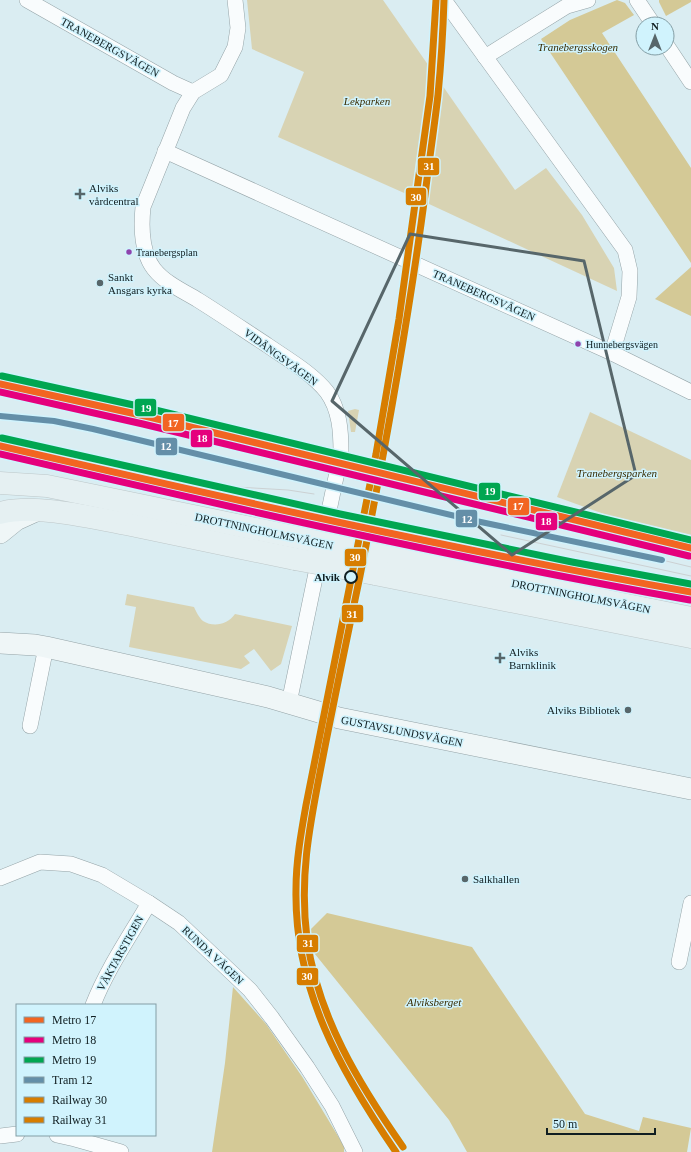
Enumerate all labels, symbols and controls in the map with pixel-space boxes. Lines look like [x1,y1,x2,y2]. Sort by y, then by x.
street label: TRANEBERGSVÄGEN [59,15,161,79]
north arrow [635,16,675,56]
text: N [651,20,659,32]
park label: Tranebergsskogen [538,41,619,53]
park label: Lekparken [343,95,391,107]
line badge: 31 [417,157,440,176]
text: 31 [424,160,435,172]
place label: Alviks vårdcentral [89,182,138,207]
line badge: 30 [405,187,427,206]
marker: Alviks vårdcentral [74,188,86,200]
text: 30 [411,191,422,203]
marker: Tranebergsplan [124,247,134,257]
place label: Tranebergsplan [136,247,198,258]
street label: TRANEBERGSVÄGEN [431,267,537,323]
place label: Sankt Ansgars kyrka [108,271,172,296]
marker: Sankt Ansgars kyrka [95,278,105,288]
street label: VIDÄNGSVÄGEN [242,326,320,388]
marker: Hunnebergsvägen [573,339,583,349]
place label: Hunnebergsvägen [586,339,658,350]
line badge: 19 [134,398,157,417]
text: 19 [141,402,152,414]
line badge: 17 [162,413,185,432]
text: 17 [168,417,179,429]
line badge: 18 [190,429,213,448]
text: 18 [197,432,208,444]
line badge: 12 [155,437,178,456]
text: 12 [161,440,172,452]
park label: Tranebergsparken [577,467,658,479]
line badge: 19 [478,482,501,501]
text: 19 [485,485,496,497]
line badge: 17 [507,497,530,516]
text: 17 [513,500,524,512]
line badge: 12 [455,509,478,528]
street label: DROTTNINGHOLMSVÄGEN [194,510,334,552]
line badge: 18 [535,512,558,531]
text: 12 [462,513,473,525]
text: 18 [541,515,552,527]
line badge: 30 [344,548,367,567]
text: 30 [350,551,361,563]
marker: Alvik [344,570,358,584]
place label: Alvik [314,571,341,583]
street label: DROTTNINGHOLMSVÄGEN [511,577,651,615]
line badge: 31 [341,604,364,623]
text: 31 [347,608,358,620]
place label: Alviks Barnklinik [509,646,557,671]
marker: Alviks Barnklinik [494,652,506,664]
place label: Alviks Bibliotek [547,704,620,716]
marker: Alviks Bibliotek [623,705,633,715]
street label: GUSTAVSLUNDSVÄGEN [340,713,464,749]
place label: Salkhallen [473,873,520,885]
marker: Salkhallen [460,874,470,884]
street label: VÄKTARSTIGEN [94,913,146,993]
street label: RUNDA VÄGEN [180,923,246,987]
line badge: 31 [296,934,319,953]
text: 31 [303,937,314,949]
line badge: 30 [296,967,319,986]
text: 30 [302,970,313,982]
park label: Alviksberget [406,996,462,1008]
legend [16,1004,156,1136]
text: Metro 17 [52,1013,96,1027]
text: Metro 18 [52,1033,96,1047]
text: Metro 19 [52,1053,96,1067]
text: Tram 12 [52,1073,93,1087]
text: Railway 30 [52,1093,107,1107]
scale bar [547,1110,655,1136]
text: Railway 31 [52,1113,107,1127]
text: 50 m [553,1117,578,1131]

